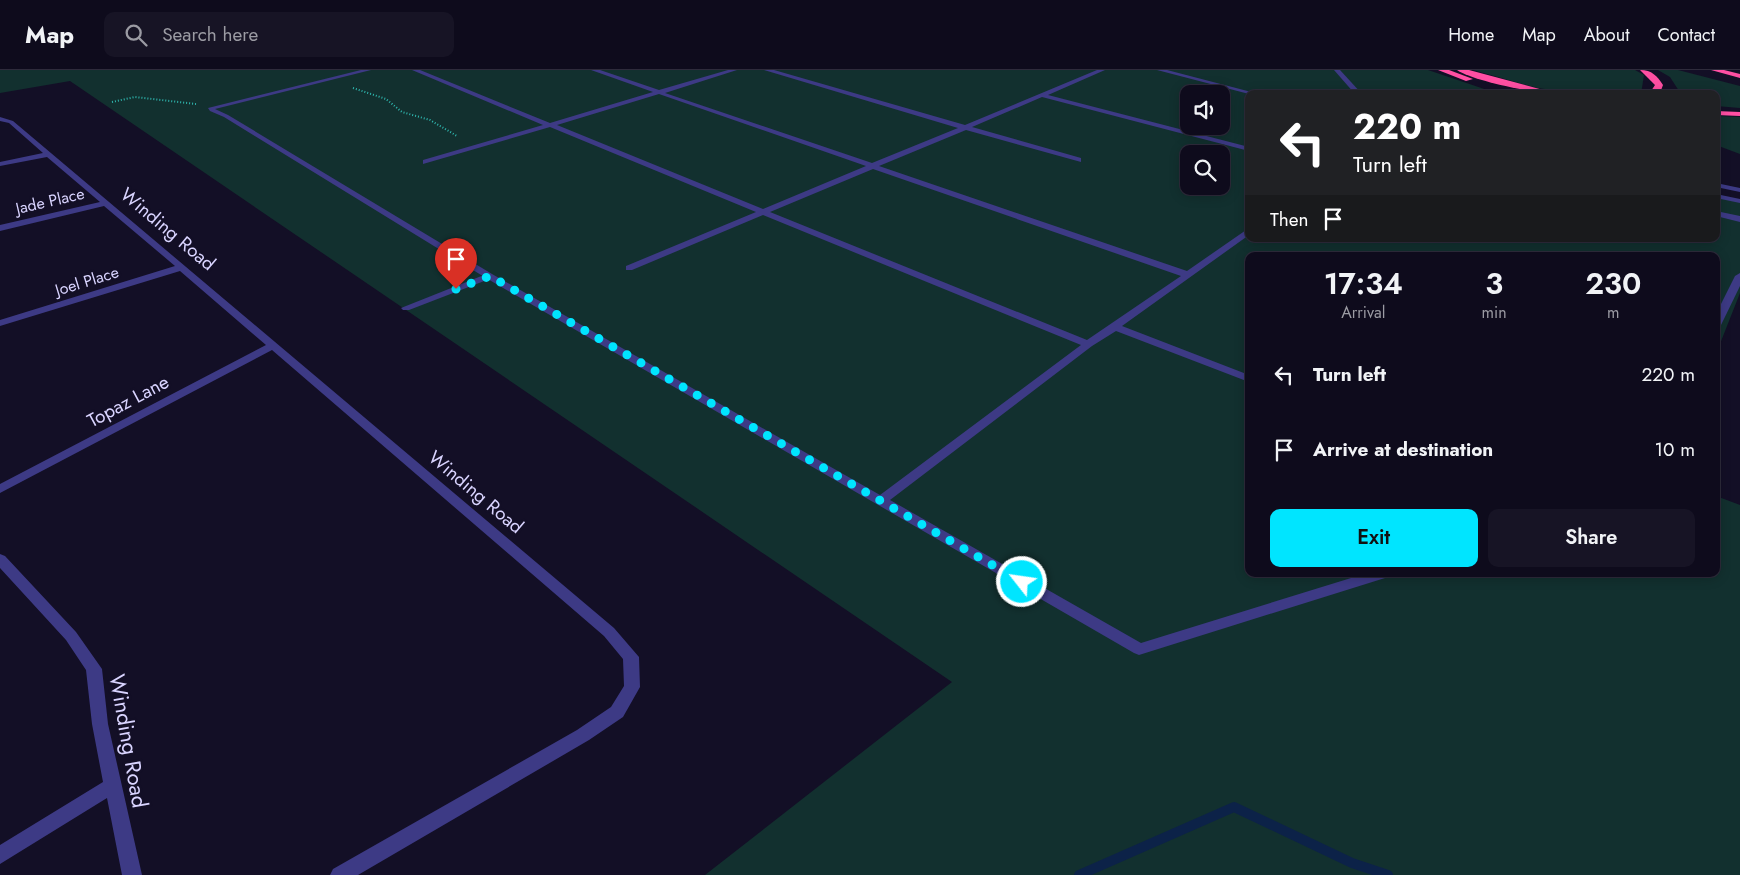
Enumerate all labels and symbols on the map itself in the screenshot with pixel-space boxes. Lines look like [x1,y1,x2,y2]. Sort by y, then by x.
street label: Winding Road [115,181,221,277]
street label: Jade Place [11,182,87,220]
pin [435,238,477,289]
street label: Joel Place [50,260,122,302]
street label: Topaz Lane [82,368,174,434]
street label: Winding Road [423,444,529,540]
position arrow [995,555,1047,607]
street label: Winding Road [101,672,157,810]

